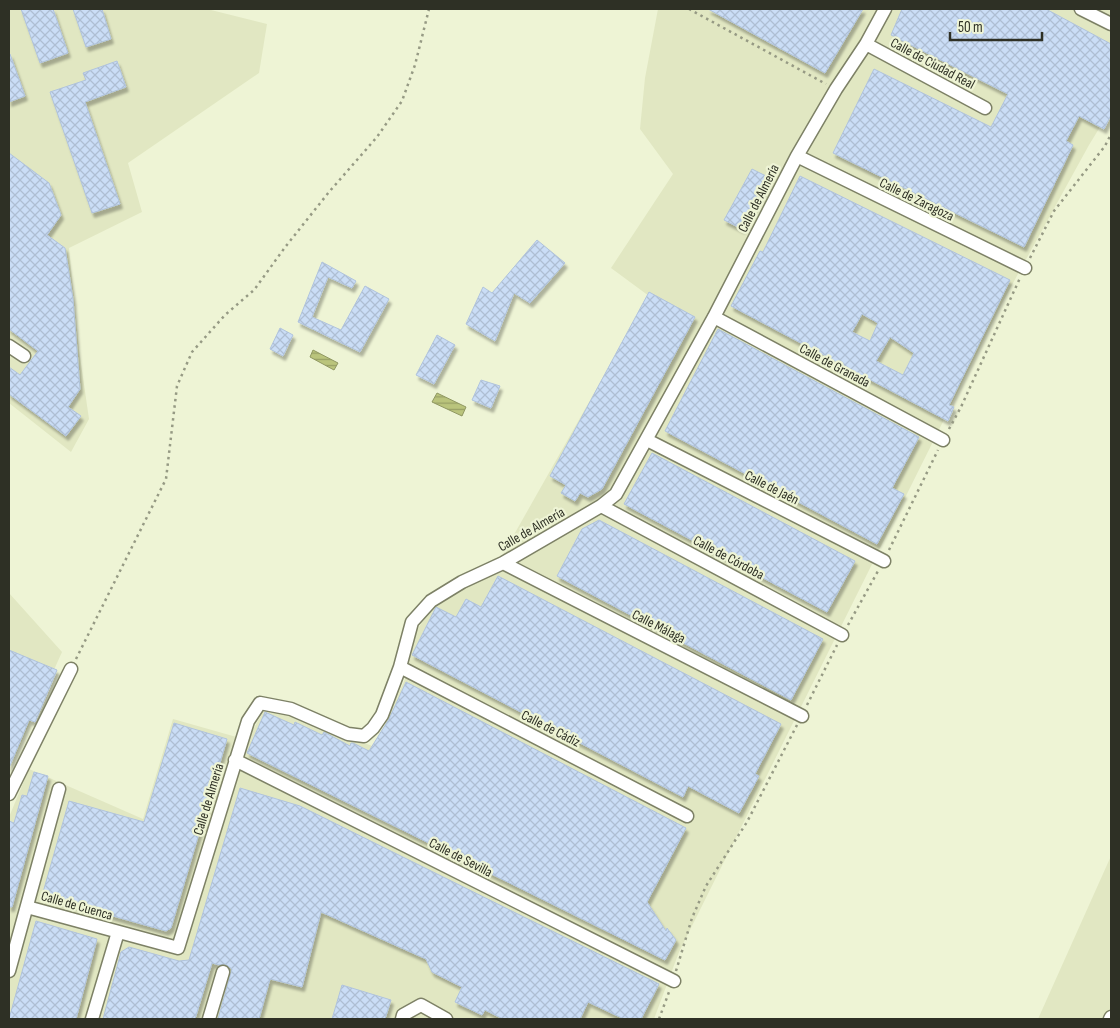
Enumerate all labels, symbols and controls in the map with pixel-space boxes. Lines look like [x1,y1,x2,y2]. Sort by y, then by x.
scale bar [950,10,1042,42]
text: 50 m [958,18,983,37]
street label: Calle de Ciudad Real [888,34,978,93]
street label: Calle de Almería [734,161,783,235]
street label: Calle de Zaragoza [877,174,957,225]
street label: Calle de Granada [797,340,873,391]
street label: Calle de Jaén [742,467,802,508]
street label: Calle de Almería [495,504,568,555]
street label: Calle de Córdoba [690,532,767,583]
street label: Calle Málaga [629,606,688,647]
street label: Calle de Cádiz [518,706,583,751]
street label: Calle de Almería [190,761,227,837]
street label: Calle de Sevilla [426,834,495,881]
street label: Calle de Cuenca [39,887,115,924]

